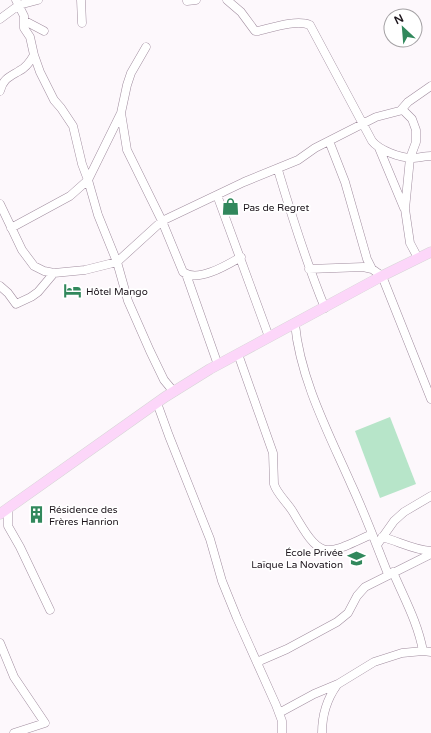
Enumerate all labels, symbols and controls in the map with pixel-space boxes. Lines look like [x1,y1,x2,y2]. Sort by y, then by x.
north arrow [383,8,423,48]
text: N [392,12,406,27]
shop icon: Pas de Regret [220,197,240,217]
place label: Pas de Regret [243,202,309,214]
hotel icon: Hôtel Mango [63,281,83,301]
place label: Hôtel Mango [86,286,148,298]
place label: Résidence des Frères Hanrion [49,504,119,528]
building icon: Résidence des Frères Hanrion [26,505,46,525]
place label: École Privée Laïque La Novation [251,547,343,571]
school or university icon: École Privée Laïque La Novation [346,548,366,568]

